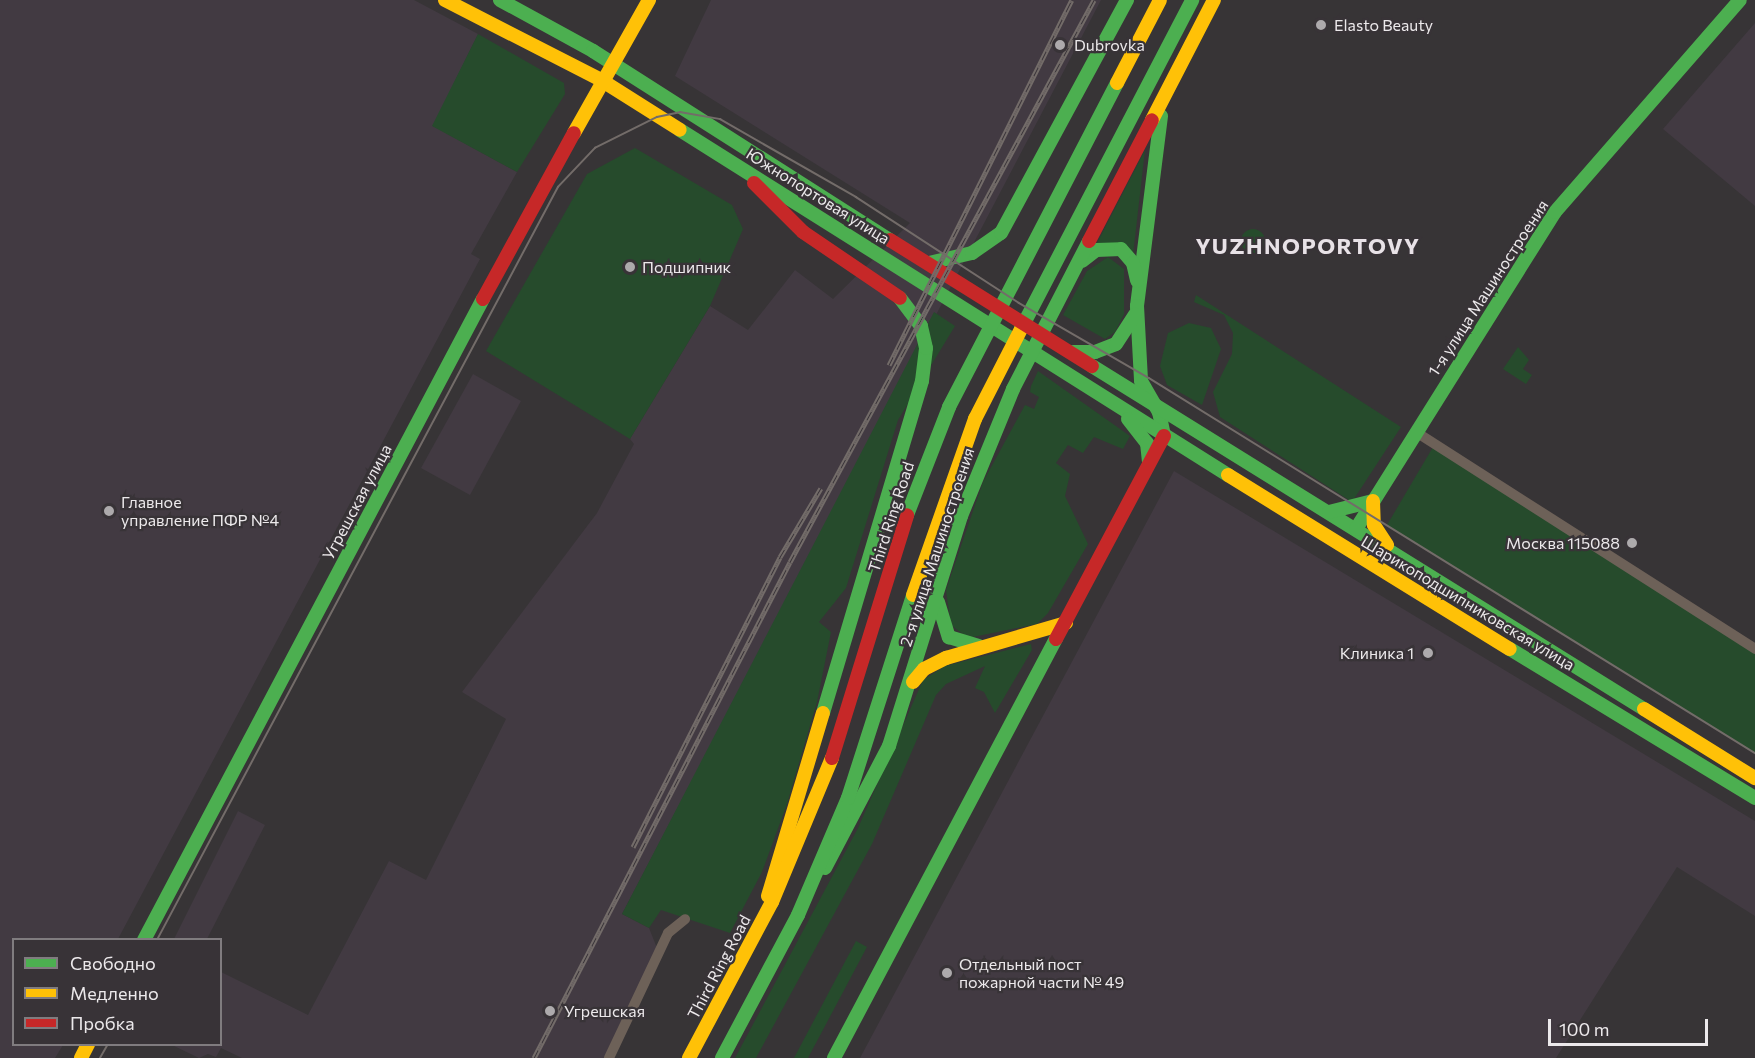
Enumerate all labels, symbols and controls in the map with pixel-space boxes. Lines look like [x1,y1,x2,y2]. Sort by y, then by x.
place label: Elasto Beauty [1334,15,1433,35]
marker: Elasto Beauty [1312,16,1330,34]
place label: Dubrovka [1074,35,1145,55]
marker: Dubrovka [1051,36,1069,54]
street label: Южнопортовая улица [743,144,893,248]
street label: 1-я улица Машиностроения [1424,196,1552,380]
district label: YUZHNOPORTOVY [1195,233,1421,259]
place label: Подшипник [642,257,731,277]
marker: Подшипник [623,260,637,274]
street label: Угрешская улица [318,441,396,563]
street label: 2-я улица Машиностроения [896,445,978,649]
street label: Third Ring Road [864,459,918,575]
place label: Главное управление ПФР №4 [121,492,279,530]
marker: Главное управление ПФР №4 [102,504,116,518]
street label: Шарикоподшипниковская улица [1358,532,1578,674]
place label: Москва 115088 [1506,533,1620,553]
marker: Москва 115088 [1625,536,1639,550]
place label: Клиника 1 [1340,643,1414,663]
marker: Клиника 1 [1419,644,1437,662]
street label: Third Ring Road [684,912,754,1022]
legend [12,938,222,1046]
text: Свободно [70,952,156,974]
place label: Отдельный пост пожарной части № 49 [959,954,1124,992]
marker: Отдельный пост пожарной части № 49 [940,966,954,980]
text: Медленно [70,982,159,1004]
place label: Угрешская [564,1001,645,1021]
marker: Угрешская [541,1002,559,1020]
scale bar [1551,1007,1712,1045]
text: Пробка [70,1012,135,1034]
text: 100 m [1559,1018,1609,1040]

